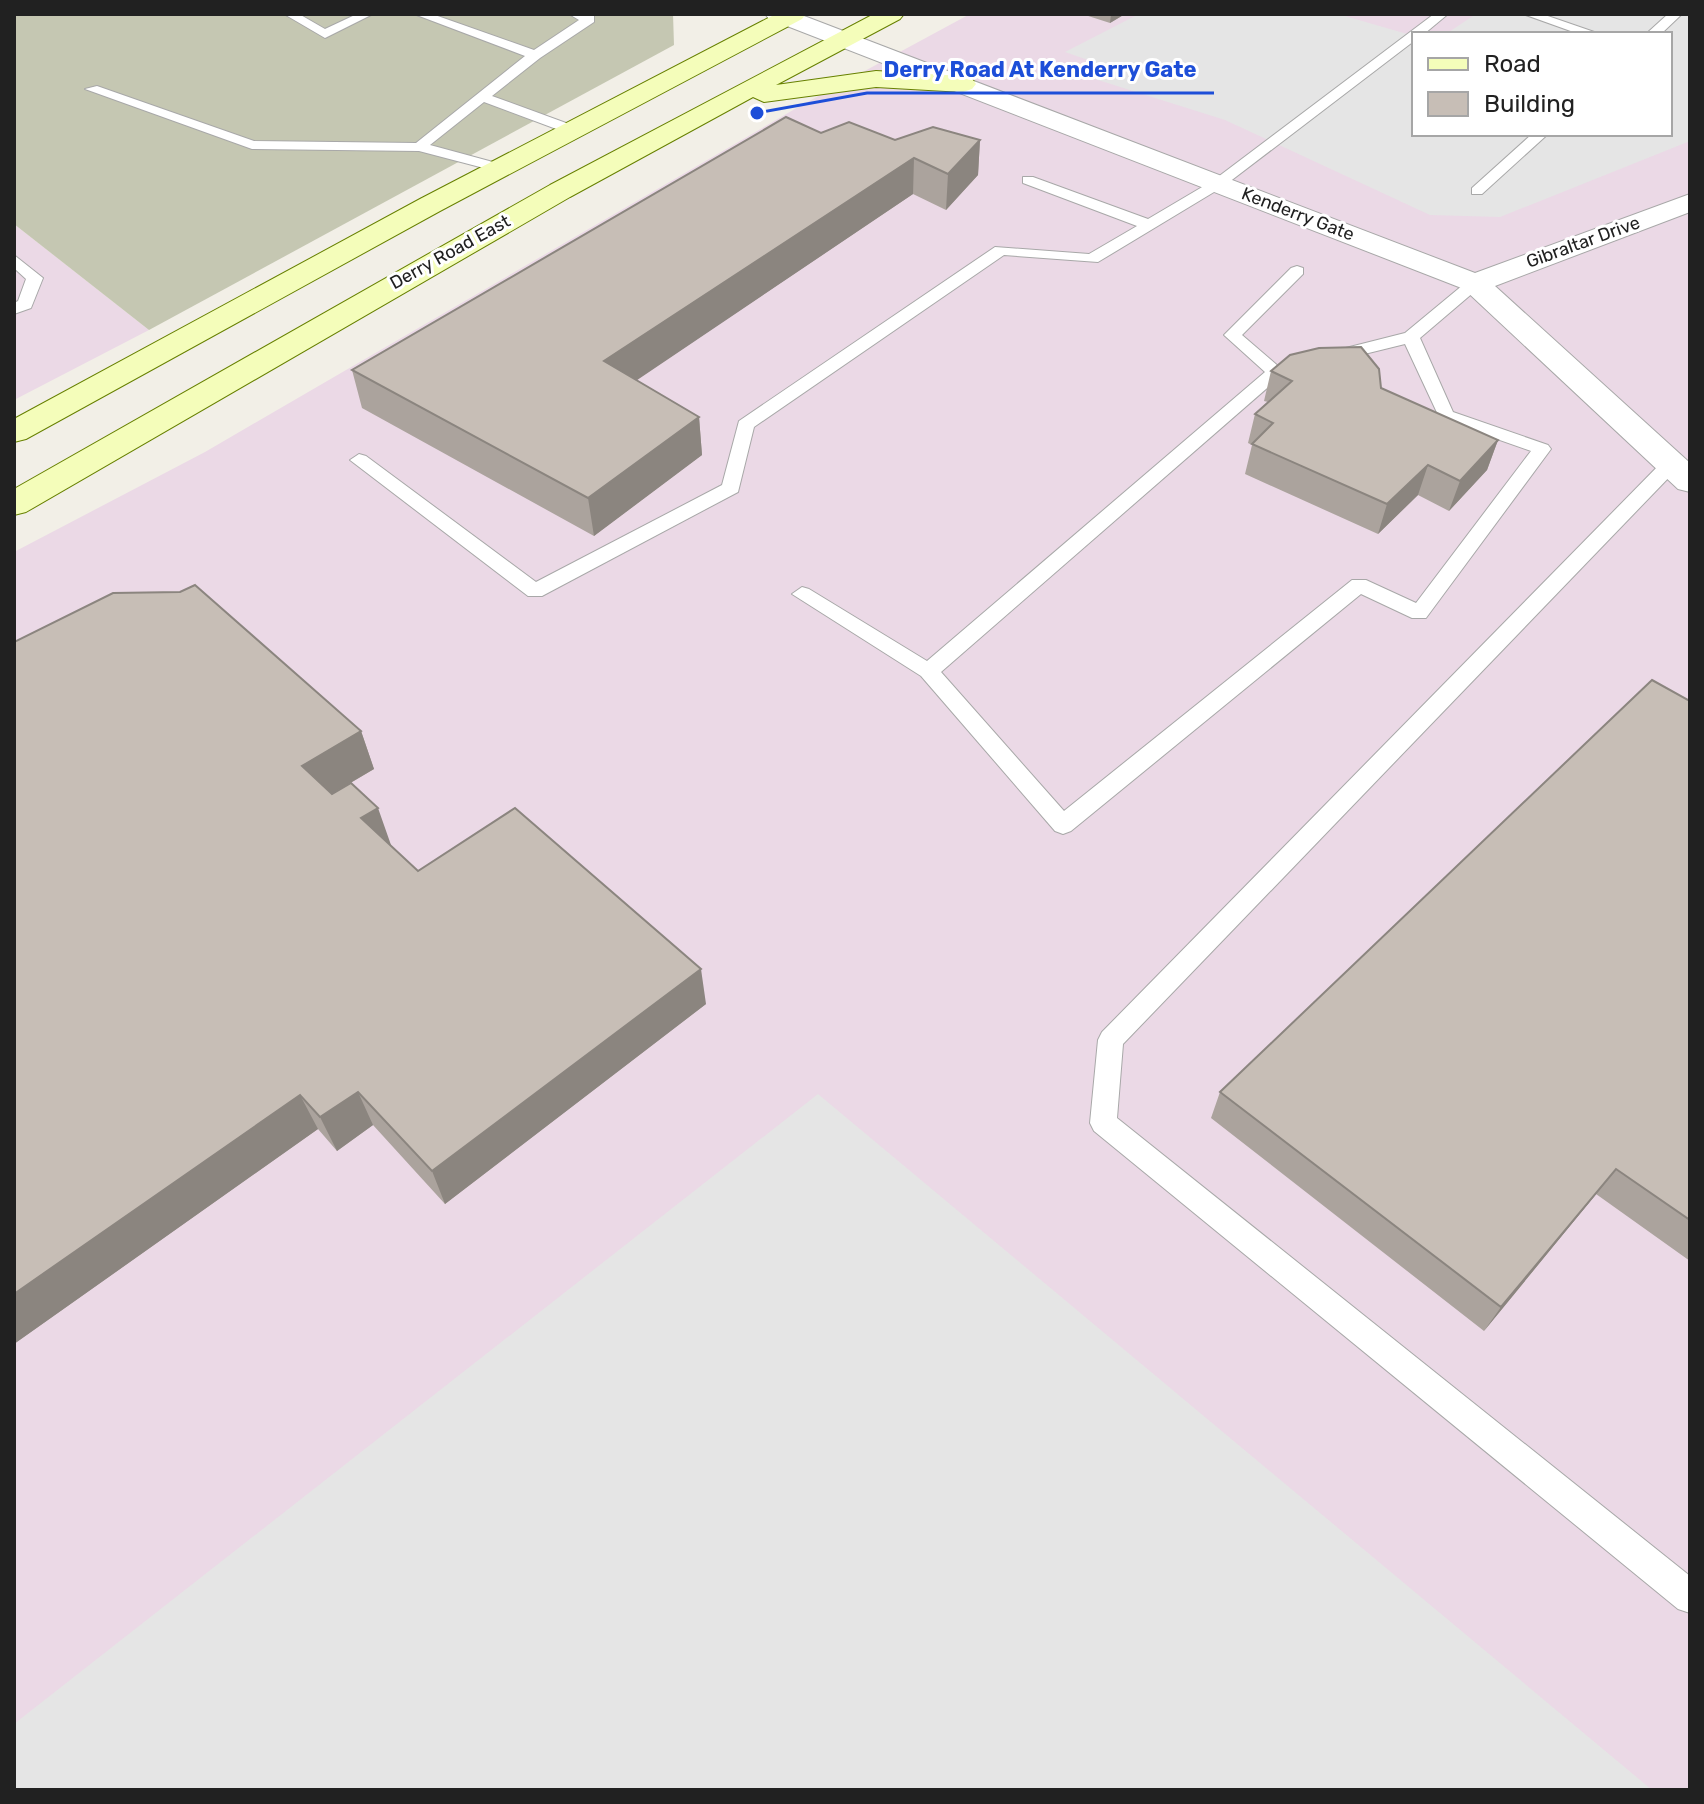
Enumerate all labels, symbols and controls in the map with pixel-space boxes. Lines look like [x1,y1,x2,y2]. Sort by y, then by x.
legend [1412,32,1672,136]
callout: Derry Road At Kenderry Gate [867,47,1214,93]
text: Road [1484,50,1541,78]
text: Derry Road At Kenderry Gate [884,56,1196,83]
text: Building [1484,90,1575,118]
street label: Kenderry Gate [1239,182,1357,246]
street label: Derry Road East [386,210,514,294]
street label: Gibraltar Drive [1523,211,1643,273]

